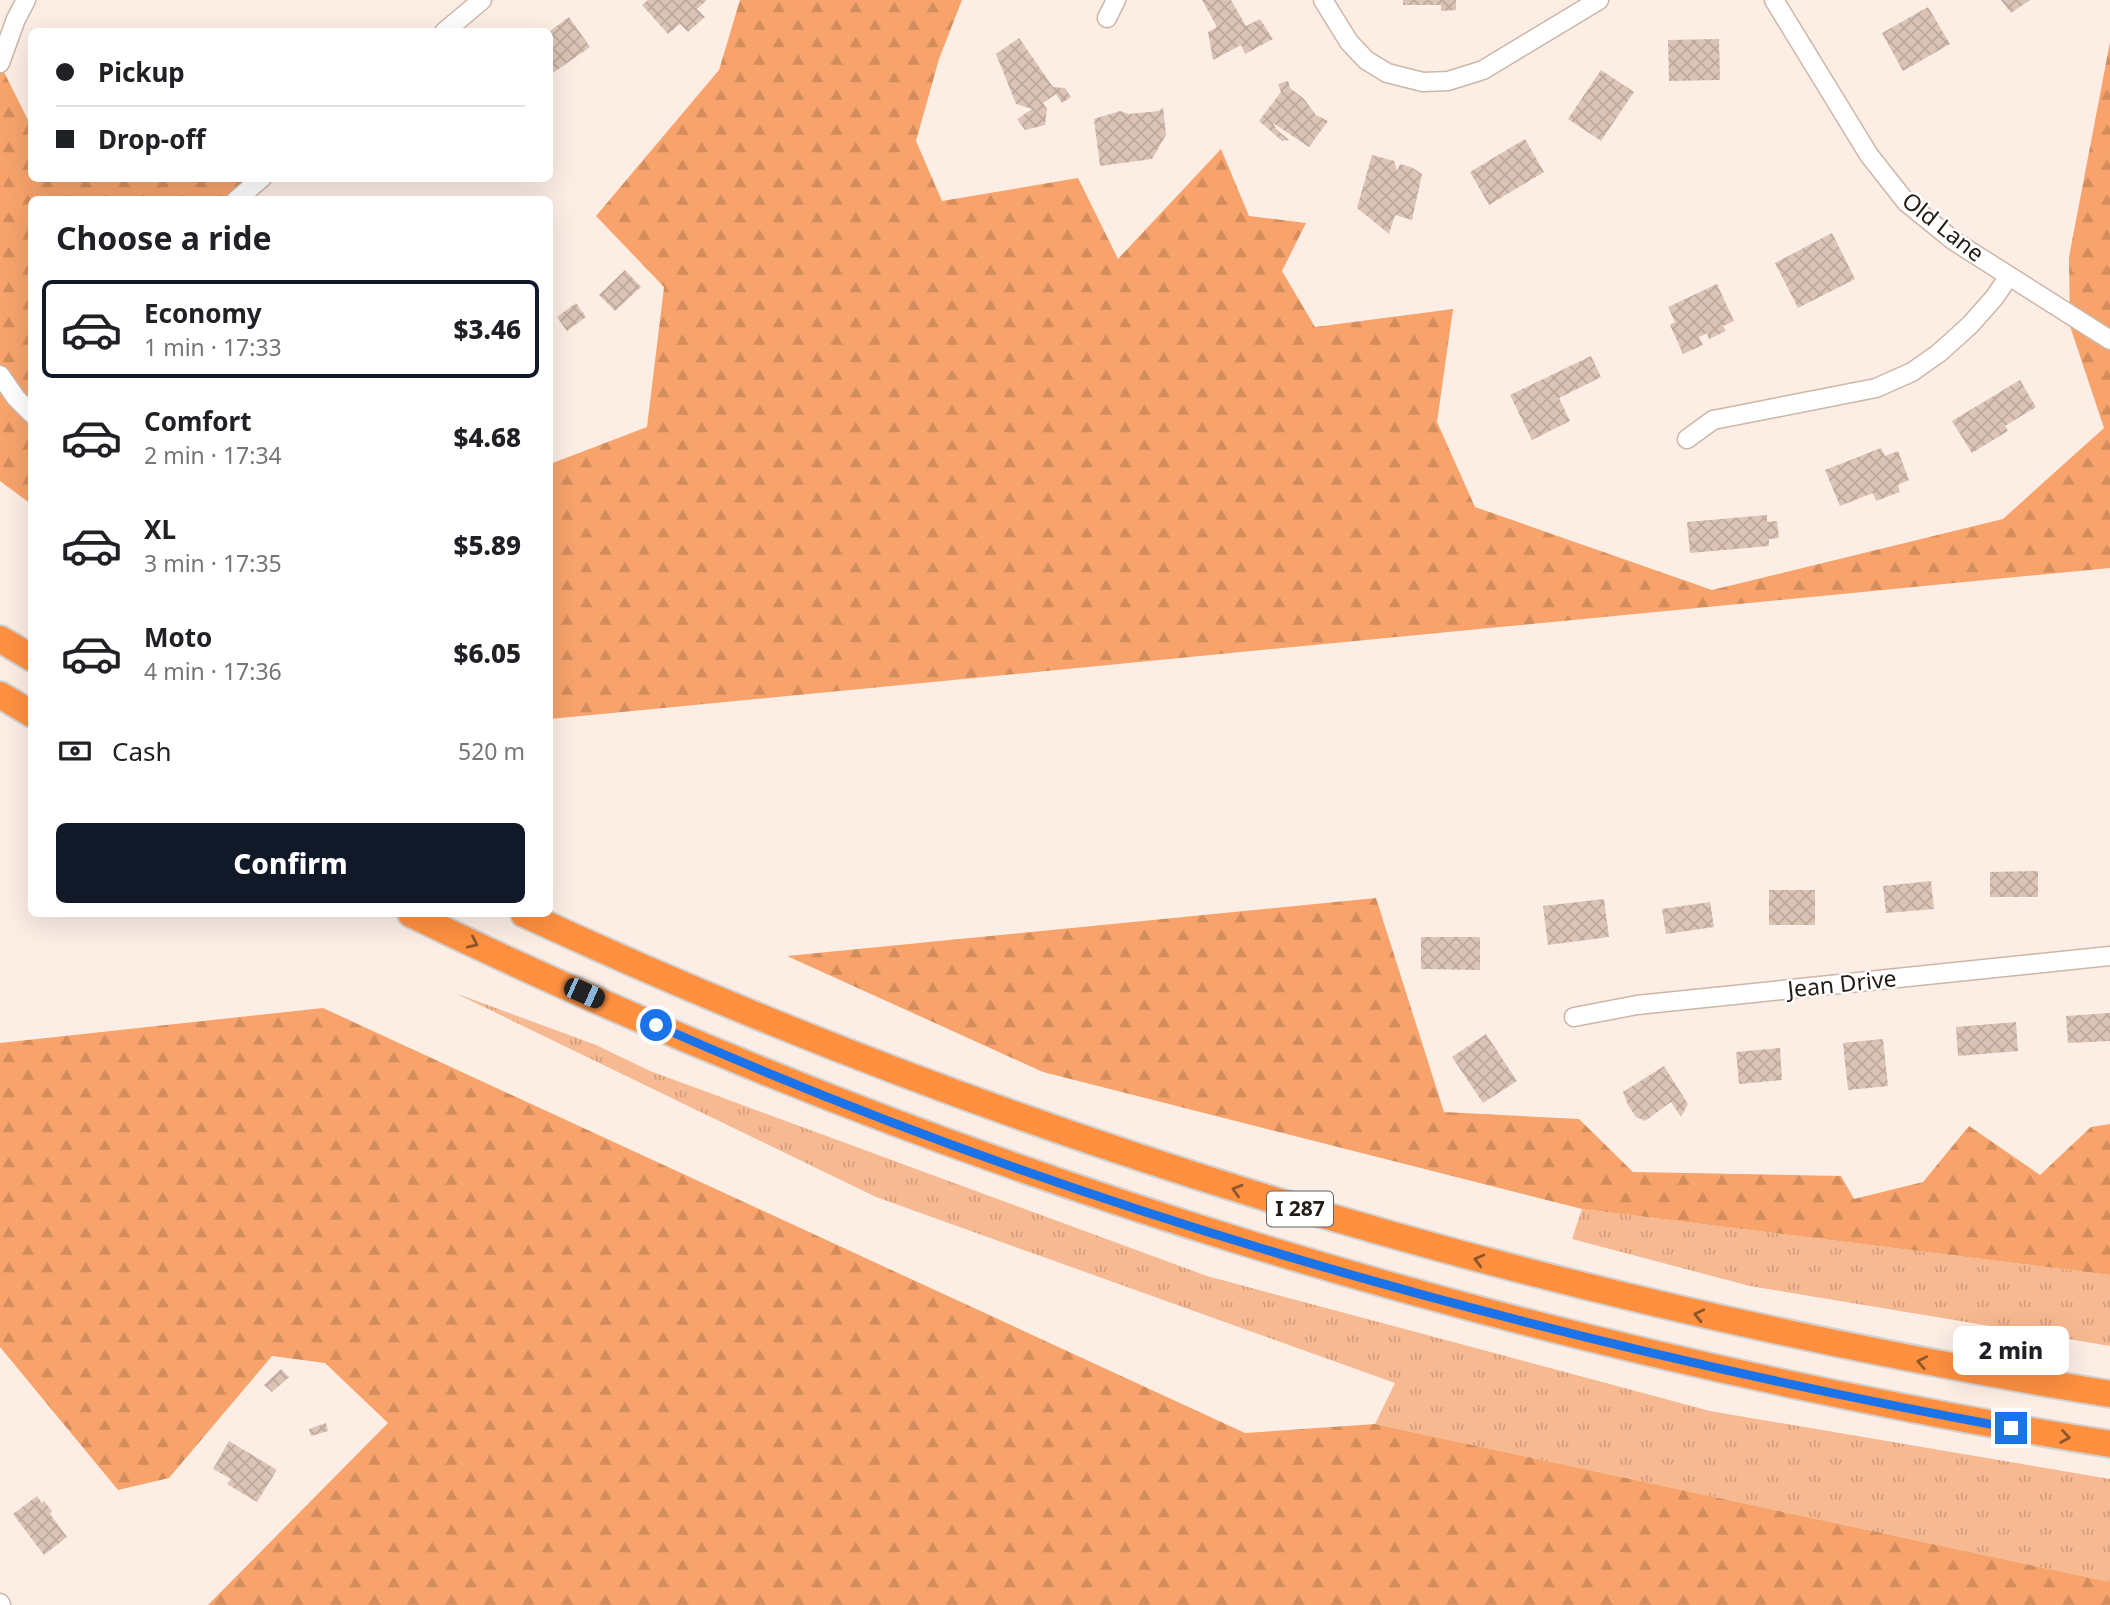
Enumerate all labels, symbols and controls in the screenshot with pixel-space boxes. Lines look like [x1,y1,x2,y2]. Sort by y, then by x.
text: Pickup [98,54,185,90]
text: Drop-off [98,121,205,157]
street label: Old Lane [1896,184,1991,268]
text: Choose a ride [56,216,272,259]
text: Economy [144,295,262,331]
icon: car [60,298,123,361]
text: $3.46 [454,311,521,347]
text: 1 min · 17:33 [144,331,282,363]
text: Comfort [144,403,252,439]
icon: car [60,406,123,469]
text: $4.68 [454,419,521,455]
text: 2 min · 17:34 [144,439,282,471]
text: XL [144,511,176,547]
icon: car [60,514,123,577]
text: $5.89 [454,527,521,563]
text: 3 min · 17:35 [144,547,282,579]
text: Moto [144,619,212,655]
icon: car [60,622,123,685]
text: $6.05 [454,635,521,671]
text: 4 min · 17:36 [144,655,282,687]
icon: cash [56,732,94,770]
text: Cash [112,733,172,769]
text: 520 m [458,735,525,767]
button: Confirm [56,823,525,903]
one-way arrow [465,934,478,948]
street label: Jean Drive [1784,961,1898,1005]
car [561,975,608,1011]
route start [640,1009,672,1041]
one-way arrow [1231,1183,1243,1198]
road number: I 287 [1267,1192,1333,1226]
one-way arrow [1473,1253,1485,1268]
one-way arrow [1694,1309,1706,1323]
callout: 2 min [1953,1326,2069,1376]
text: 2 min [1979,1334,2043,1366]
one-way arrow [1916,1355,1928,1370]
route end [1995,1412,2027,1444]
one-way arrow [2059,1429,2071,1444]

